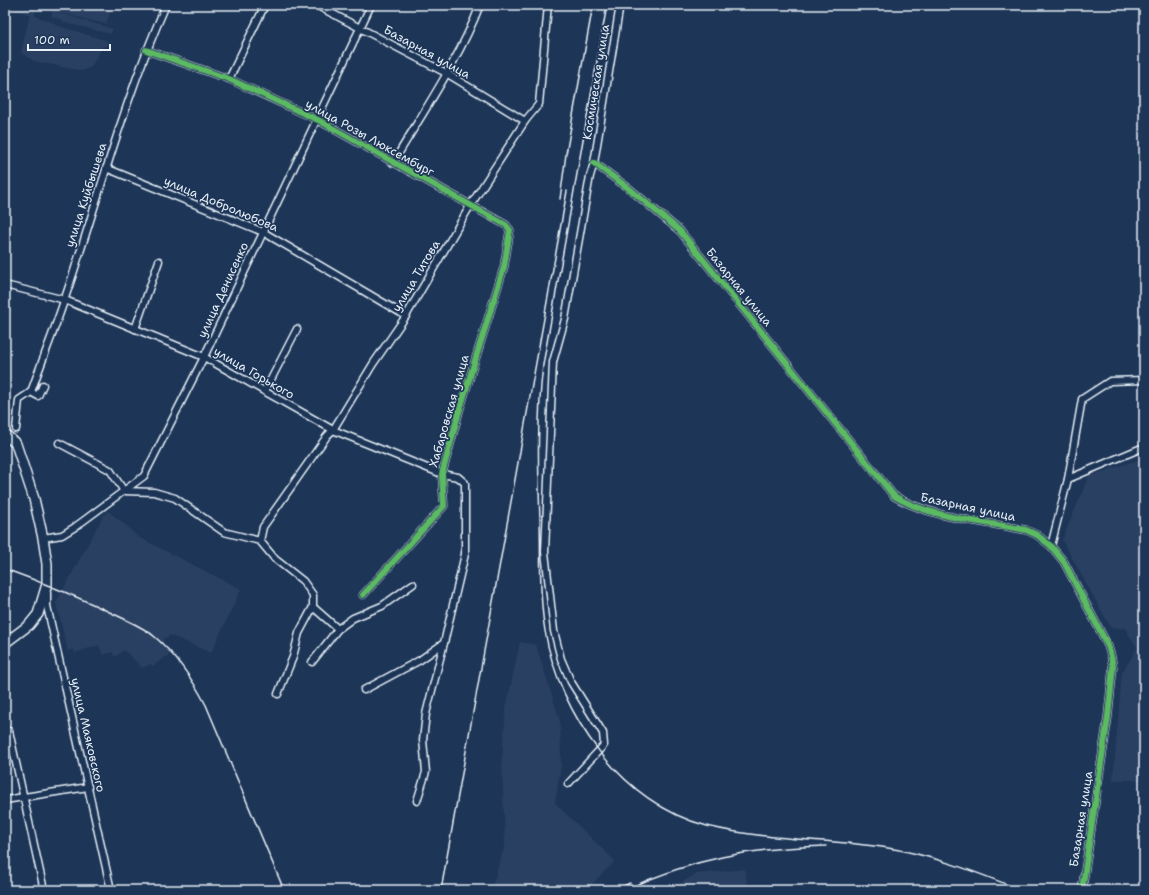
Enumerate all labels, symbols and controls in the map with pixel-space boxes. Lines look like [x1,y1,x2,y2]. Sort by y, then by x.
street label: Базарная улица [381,22,474,83]
street label: Космическая улица [579,23,613,141]
scale bar [28,26,110,52]
text: 100 m [34,32,70,48]
street label: улица Розы Люксембург [303,96,438,180]
street label: улица Куйбышева [62,140,111,249]
street label: улица Добролюбова [161,173,281,236]
street label: улица Титова [388,237,444,315]
street label: улица Денисенко [194,240,252,340]
street label: Базарная улица [702,244,776,330]
street label: улица Горького [211,343,297,403]
street label: Хабаровская улица [425,352,473,469]
street label: Базарная улица [919,489,1017,525]
street label: улица Маяковского [67,676,109,794]
street label: Базарная улица [1066,769,1097,868]

